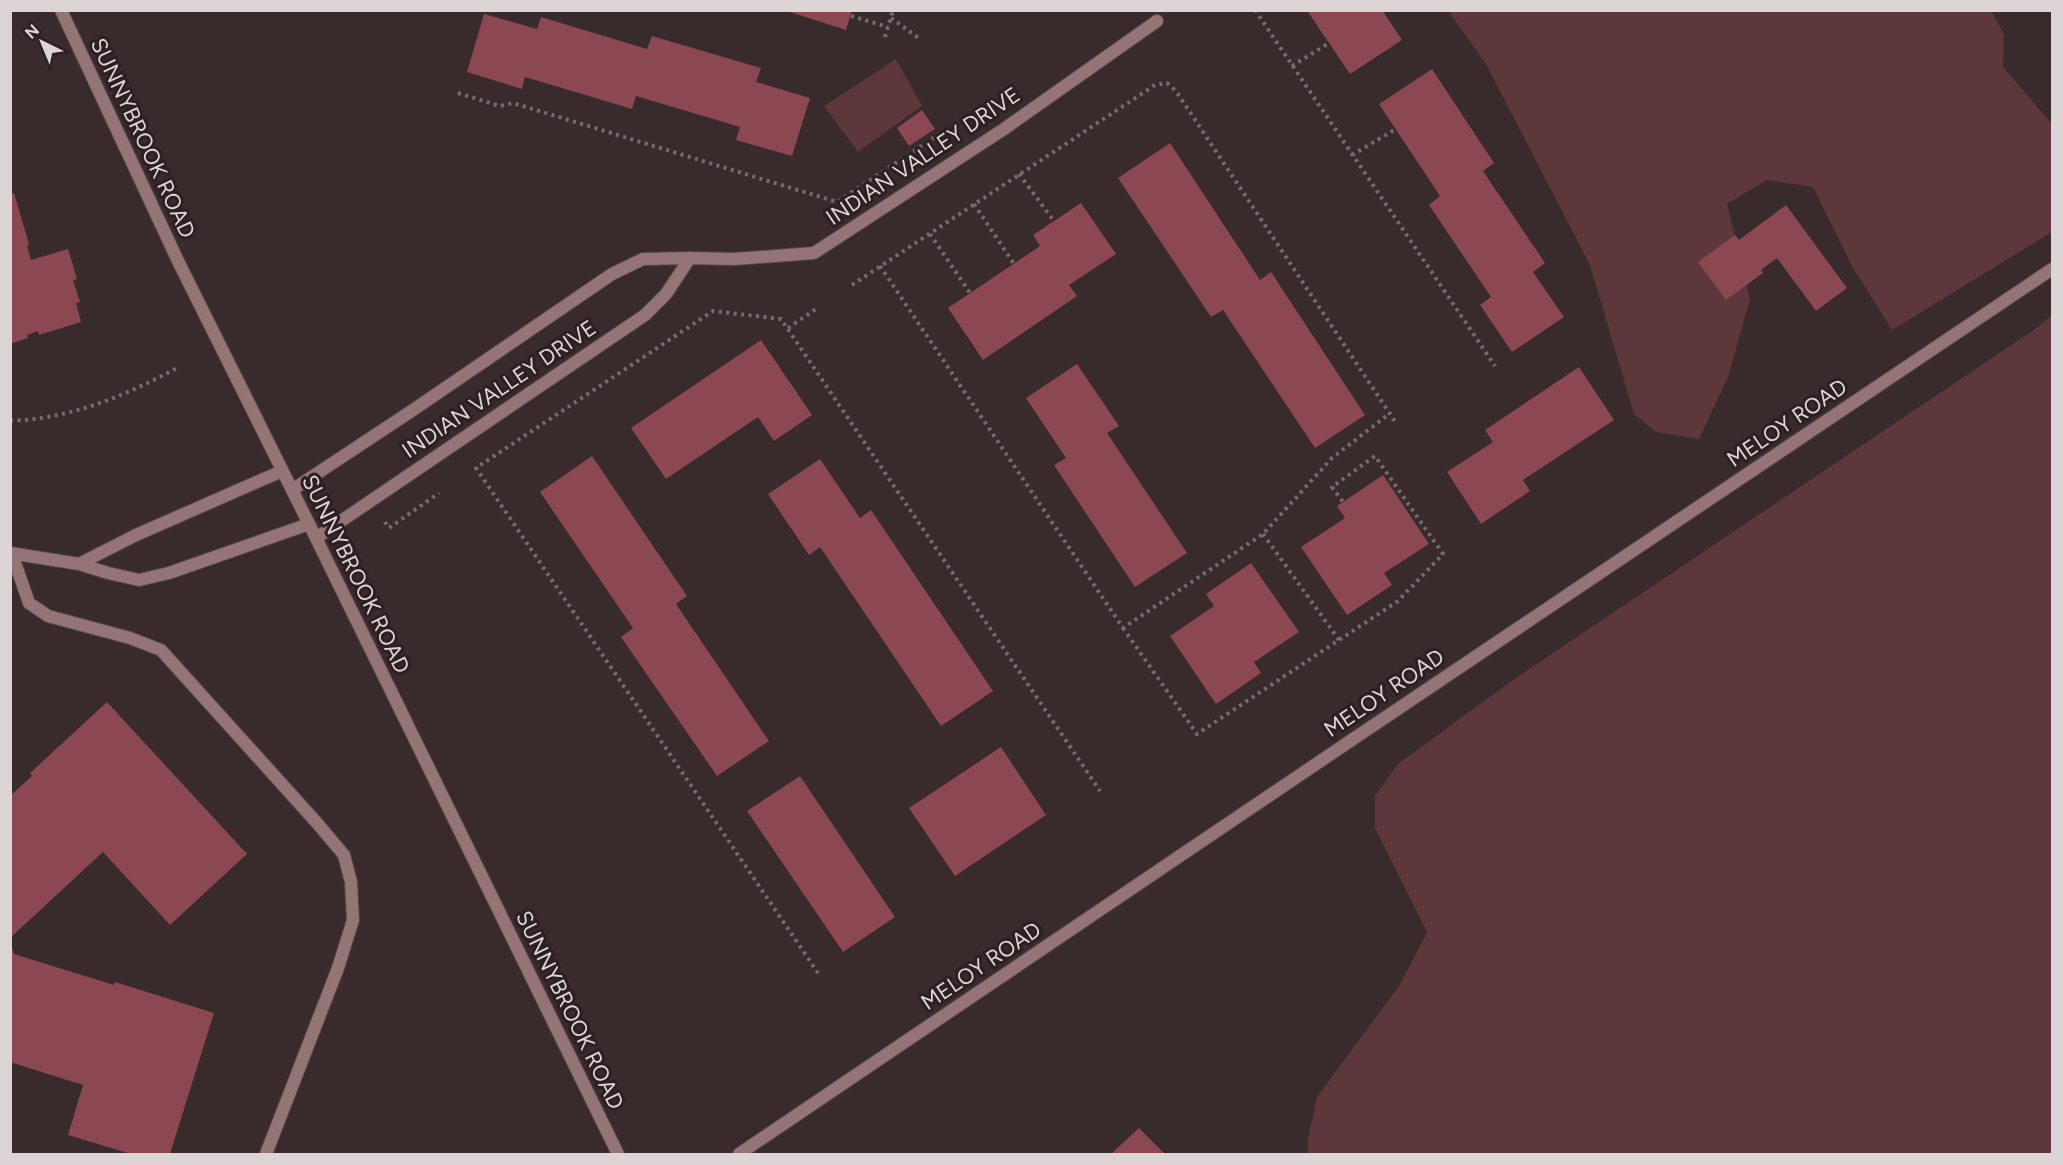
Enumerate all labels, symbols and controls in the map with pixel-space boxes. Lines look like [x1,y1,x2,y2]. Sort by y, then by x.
north arrow [12,12,72,72]
text: N [21,20,43,43]
street label: SUNNYBROOK ROAD [85,34,201,242]
street label: INDIAN VALLEY DRIVE [821,81,1025,231]
street label: INDIAN VALLEY DRIVE [397,314,601,464]
street label: MELOY ROAD [1722,373,1852,473]
street label: SUNNYBROOK ROAD [296,470,416,678]
street label: MELOY ROAD [1319,643,1449,743]
street label: SUNNYBROOK ROAD [510,906,630,1114]
street label: MELOY ROAD [916,916,1046,1016]

